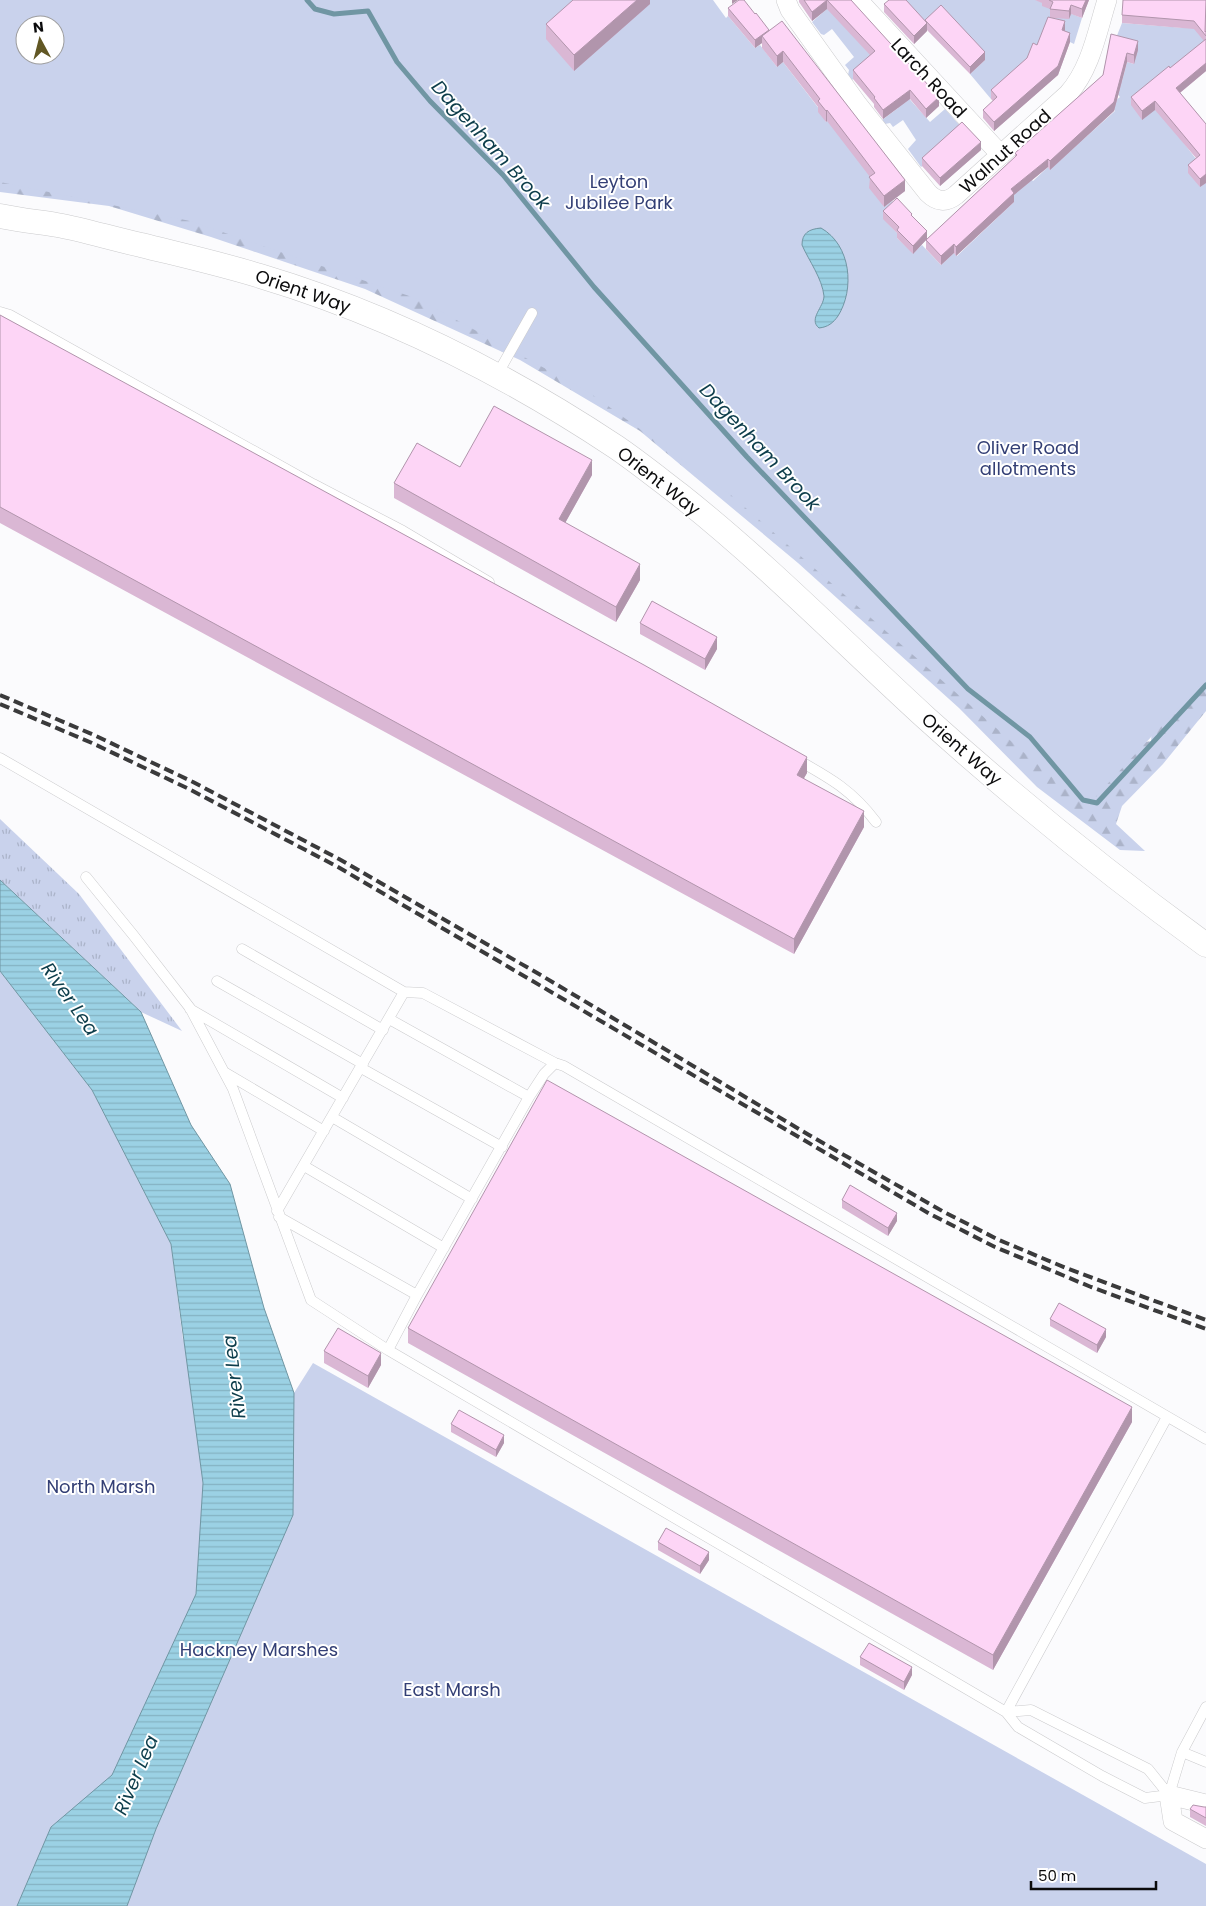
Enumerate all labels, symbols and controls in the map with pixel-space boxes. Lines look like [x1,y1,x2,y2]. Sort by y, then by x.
north arrow [15,15,65,65]
text: N [32,17,45,38]
street label: Larch Road [886,33,972,123]
water label: Dagenham Brook [425,74,557,217]
street label: Walnut Road [954,103,1056,199]
park label: Leyton Jubilee Park [565,169,674,215]
street label: Orient Way [252,263,354,319]
water label: Dagenham Brook [693,377,827,518]
park label: Oliver Road allotments [977,435,1079,481]
street label: Orient Way [612,441,706,521]
street label: Orient Way [916,707,1008,791]
water label: River Lea [35,957,105,1041]
water label: River Lea [215,1333,253,1420]
park label: North Marsh [46,1474,156,1499]
park label: Hackney Marshes [180,1637,338,1662]
park label: East Marsh [403,1677,501,1702]
water label: River Lea [107,1731,165,1819]
scale bar [1031,1858,1156,1890]
text: 50 m [1038,1865,1076,1886]

